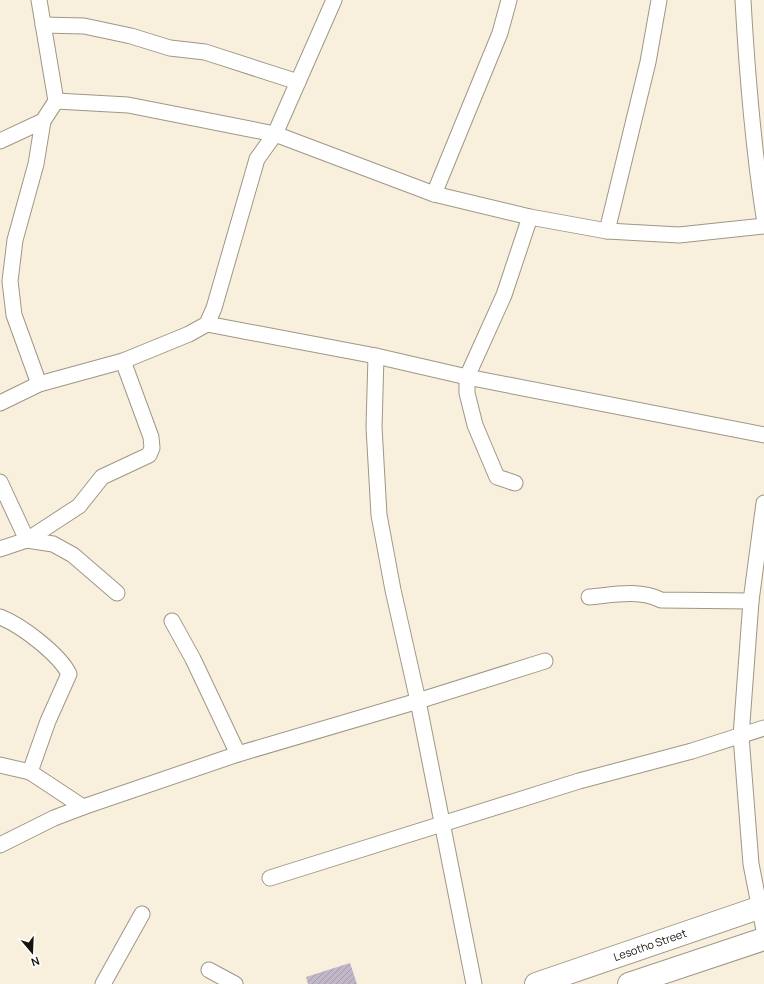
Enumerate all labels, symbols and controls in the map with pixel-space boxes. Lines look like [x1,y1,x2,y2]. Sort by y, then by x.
street label: Lesotho Street [611,925,688,964]
north arrow [12,932,52,972]
text: N [29,954,42,970]

